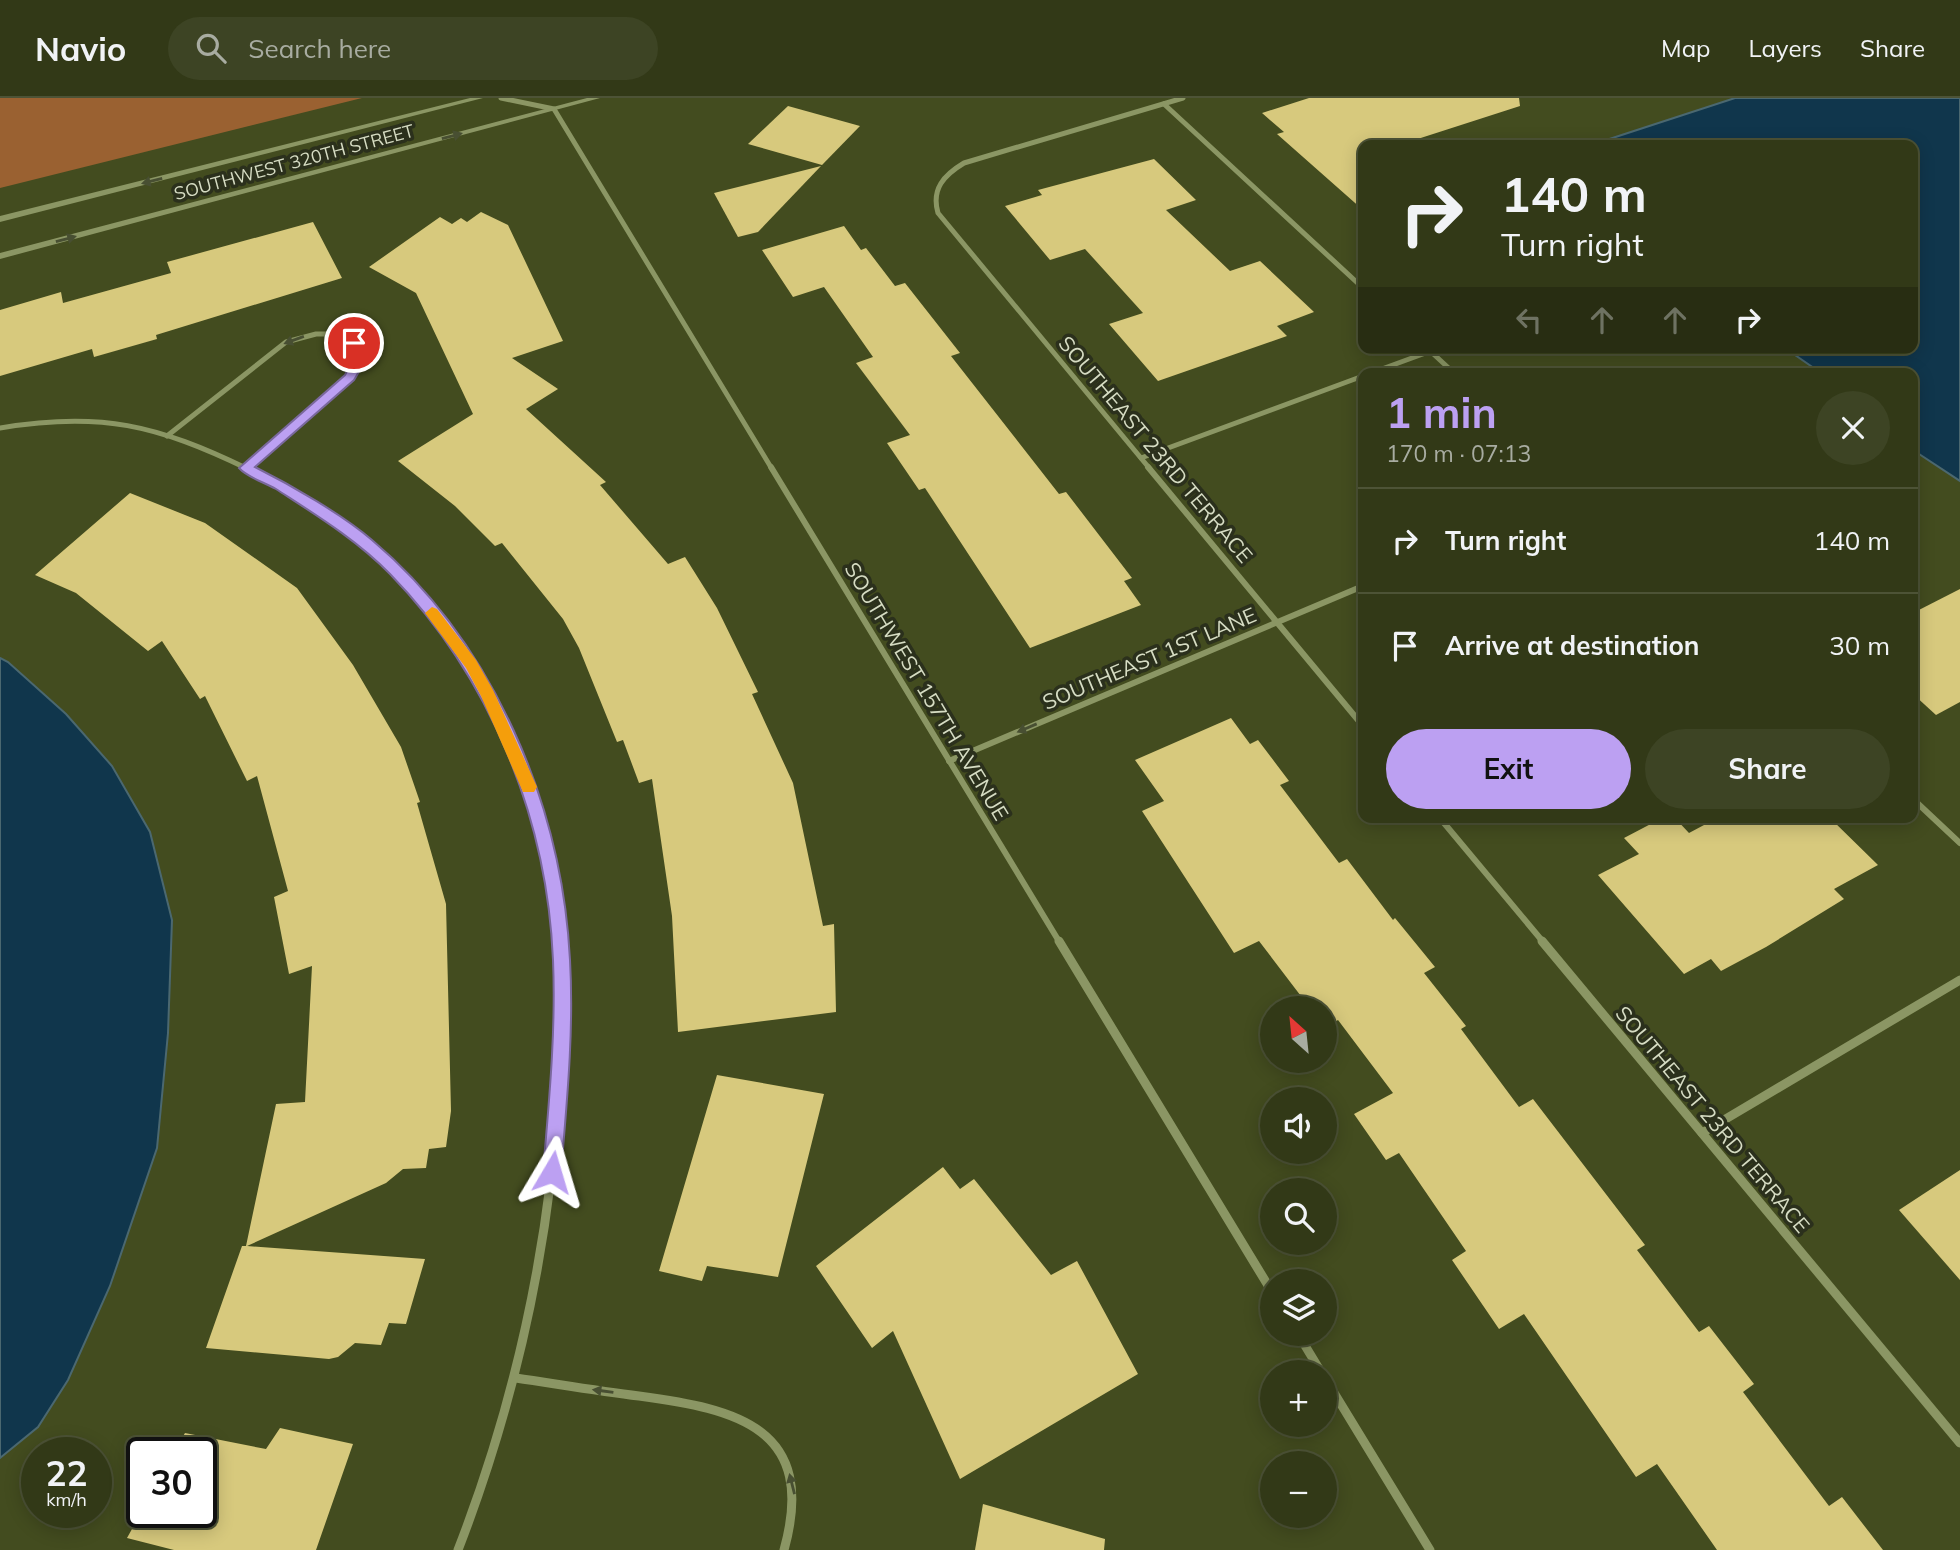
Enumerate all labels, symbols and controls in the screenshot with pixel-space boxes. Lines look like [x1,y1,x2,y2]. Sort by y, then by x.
search box [168,17,658,80]
text: Navio [35,28,126,69]
icon: search [192,29,230,67]
text: Search here [248,32,391,65]
text: Map [1661,33,1710,63]
text: Layers [1748,33,1822,63]
text: Share [1860,33,1925,63]
street label: SOUTHWEST 320TH STREET [171,119,417,205]
one-way arrow [441,130,463,141]
text: 140 m [1501,163,1647,224]
icon: right [1386,168,1477,259]
one-way arrow [141,176,163,187]
text: Turn right [1501,224,1644,264]
one-way arrow [55,233,77,244]
icon: left [1510,301,1548,339]
icon: ahead [1583,301,1621,339]
icon: ahead [1656,301,1694,339]
icon: right [1729,301,1767,339]
pin [324,313,384,373]
icon: arrive [335,324,373,362]
street label: SOUTHEAST 23RD TERRACE [1053,330,1259,568]
one-way arrow [284,335,305,346]
text: 1 min [1386,386,1497,439]
button: close [1816,391,1890,465]
text: 170 m · 07:13 [1386,439,1531,468]
icon: right [1386,522,1424,560]
text: Turn right [1445,524,1566,557]
text: 140 m [1814,524,1890,557]
street label: SOUTHWEST 157TH AVENUE [839,557,1015,825]
street label: SOUTHEAST 1ST LANE [1038,601,1260,715]
icon: arrive [1386,627,1424,665]
text: Arrive at destination [1445,629,1700,662]
text: 30 m [1829,629,1890,662]
one-way arrow [1017,723,1038,734]
button: Exit [1386,729,1631,809]
button: Share [1645,729,1890,809]
north arrow [1260,996,1337,1073]
map controls [1260,996,1337,1528]
street label: SOUTHEAST 23RD TERRACE [1610,1000,1816,1238]
button: sound [1260,1087,1337,1164]
position arrow [515,1135,589,1209]
button: search [1260,1178,1337,1255]
button: layers [1260,1269,1337,1346]
button: + [1260,1360,1337,1437]
one-way arrow [592,1385,614,1396]
speed limit sign: 30 [126,1437,217,1528]
text: 22 [45,1451,88,1495]
button: − [1260,1451,1337,1528]
one-way arrow [786,1472,797,1494]
text: km/h [46,1488,87,1511]

